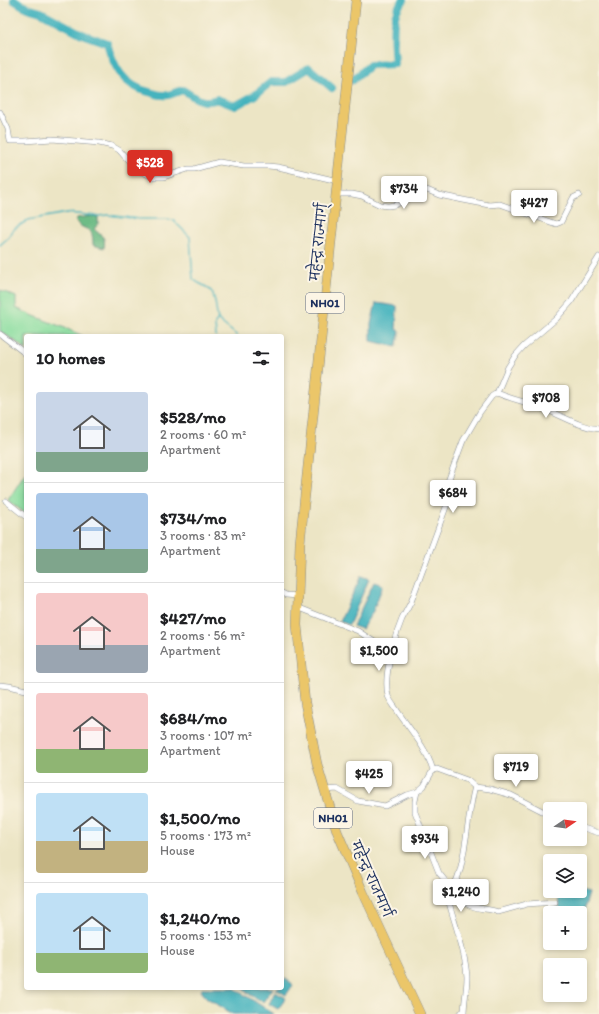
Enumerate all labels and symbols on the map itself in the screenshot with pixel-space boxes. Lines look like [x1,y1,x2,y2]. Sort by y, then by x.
pin: $528 [126,150,174,184]
pin: $734 [380,176,428,210]
pin: $427 [510,190,558,224]
street label: महेन्द्र राज्मार्ग् [303,201,333,283]
road number: NH01 [306,293,344,313]
pin: $708 [522,385,570,419]
pin: $684 [429,480,477,514]
pin: $1,500 [346,638,412,672]
pin: $719 [492,754,540,788]
pin: $425 [345,761,393,795]
north arrow [543,802,587,846]
road number: NH01 [314,808,352,828]
pin: $934 [401,826,449,860]
street label: महेन्द्र राजमार्ग [348,836,399,921]
pin: $1,240 [428,879,494,913]

